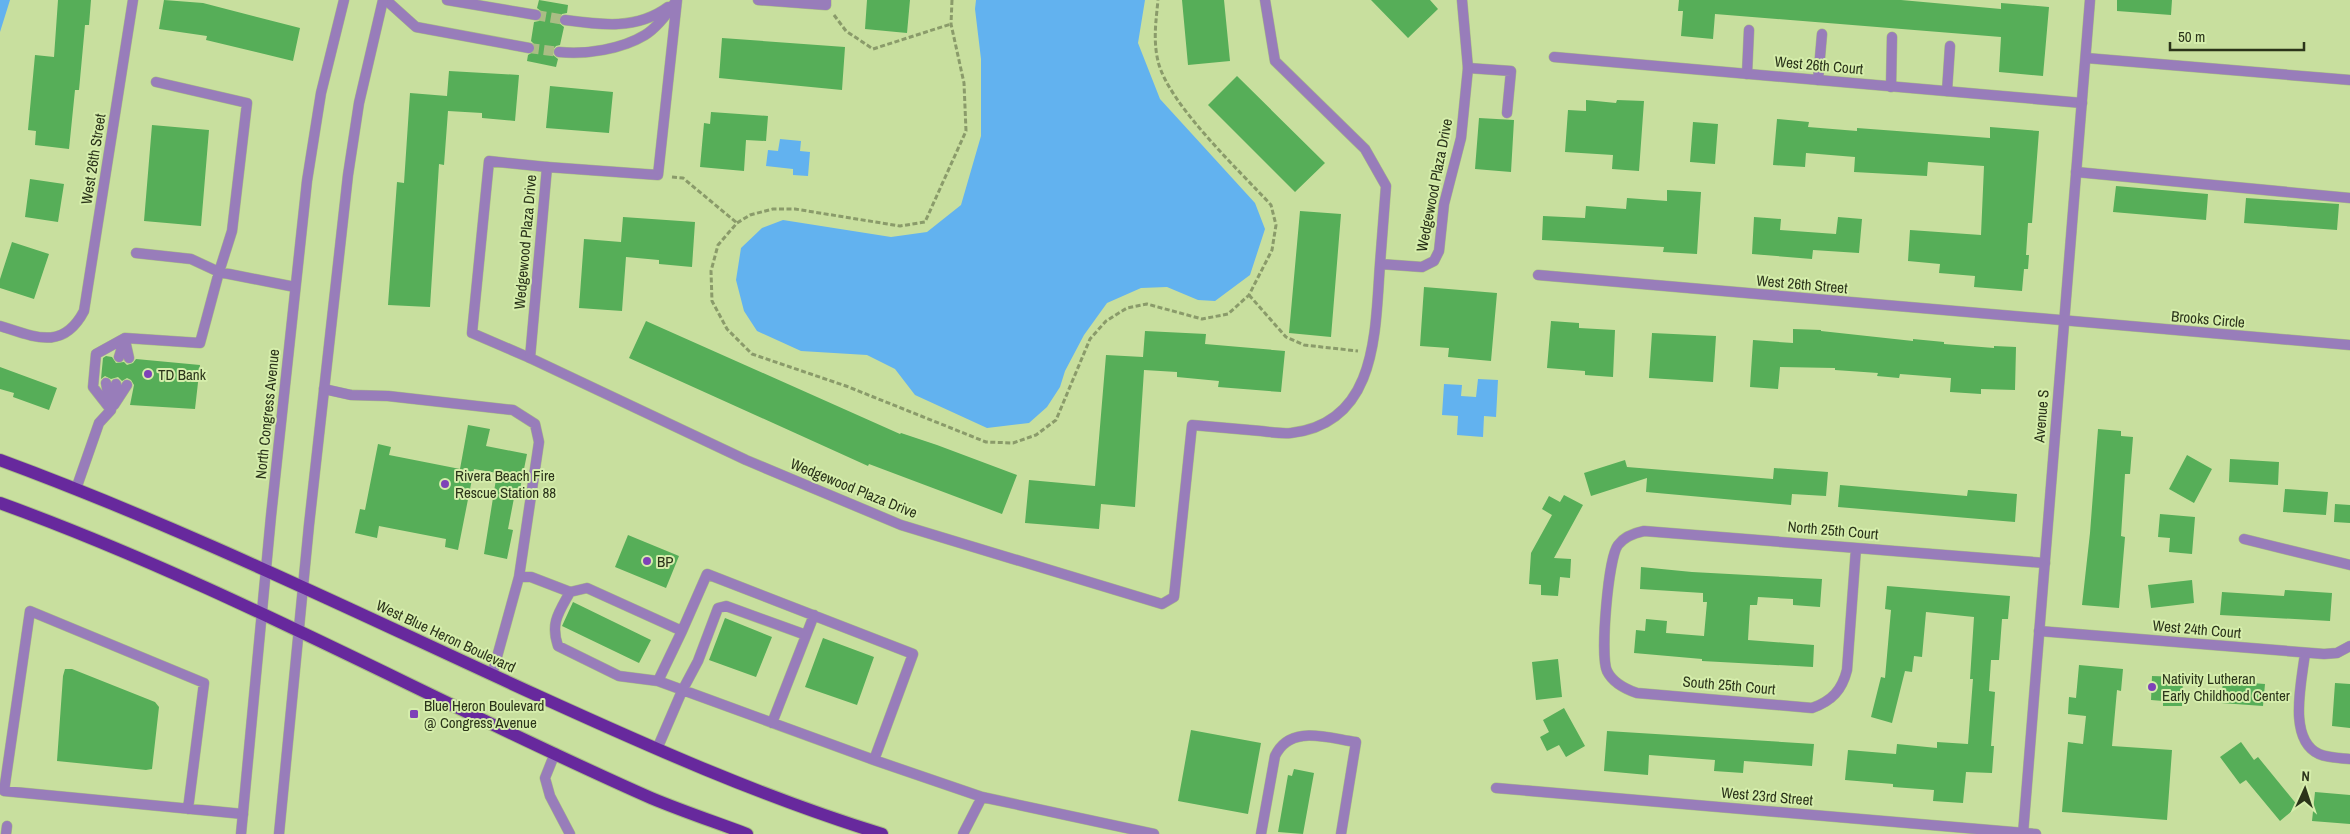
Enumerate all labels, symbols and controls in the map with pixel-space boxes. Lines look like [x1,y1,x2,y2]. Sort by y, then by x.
scale bar [2170,20,2304,52]
text: 50 m [2178,26,2205,47]
street label: West 26th Court [1774,51,1865,79]
street label: West 26th Street [75,112,111,206]
street label: Wedgewood Plaza Drive [1411,117,1457,253]
street label: Wedgewood Plaza Drive [509,174,541,310]
street label: West 26th Street [1756,270,1849,298]
street label: Brooks Circle [2170,305,2246,333]
street label: North Congress Avenue [250,348,284,480]
place label: TD Bank [158,364,207,385]
marker: TD Bank [142,368,154,380]
street label: Avenue S [2028,389,2054,444]
street label: Wedgewood Plaza Drive [787,453,921,523]
place label: Rivera Beach Fire Rescue Station 88 [455,465,556,503]
marker: Rivera Beach Fire Rescue Station 88 [439,478,451,490]
street label: North 25th Court [1787,516,1880,544]
place label: BP [657,551,673,572]
marker: BP [641,555,653,567]
street label: West Blue Heron Boulevard [373,594,519,678]
street label: West 24th Court [2152,615,2243,643]
place label: Nativity Lutheran Early Childhood Center [2162,668,2290,706]
street label: South 25th Court [1682,670,1777,700]
marker: Nativity Lutheran Early Childhood Center [2146,681,2158,693]
place label: Blue Heron Boulevard @ Congress Avenue [424,695,544,733]
marker: Blue Heron Boulevard @ Congress Avenue [408,708,420,720]
north arrow [2280,764,2330,814]
text: N [2301,767,2310,785]
street label: West 23rd Street [1720,782,1814,811]

